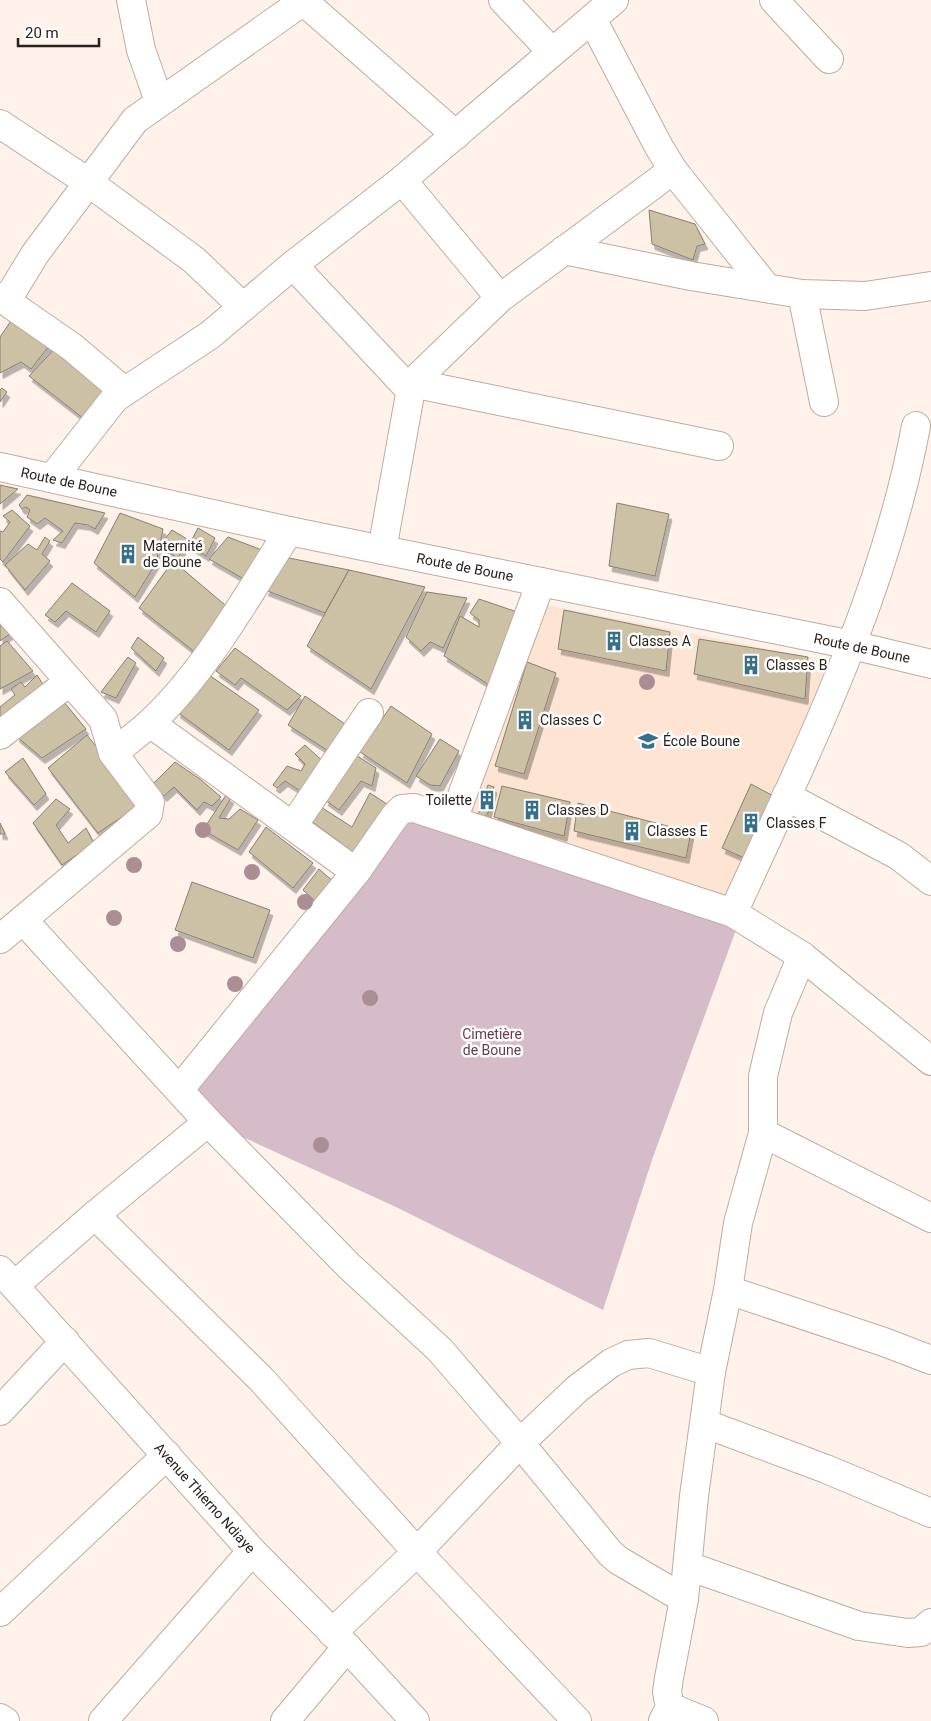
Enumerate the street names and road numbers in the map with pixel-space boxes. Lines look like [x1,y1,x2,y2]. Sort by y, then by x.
street label: Route de Boune [19,464,119,500]
street label: Route de Boune [415,550,515,584]
street label: Route de Boune [812,630,912,666]
street label: Avenue Thierno Ndiaye [151,1440,259,1556]

